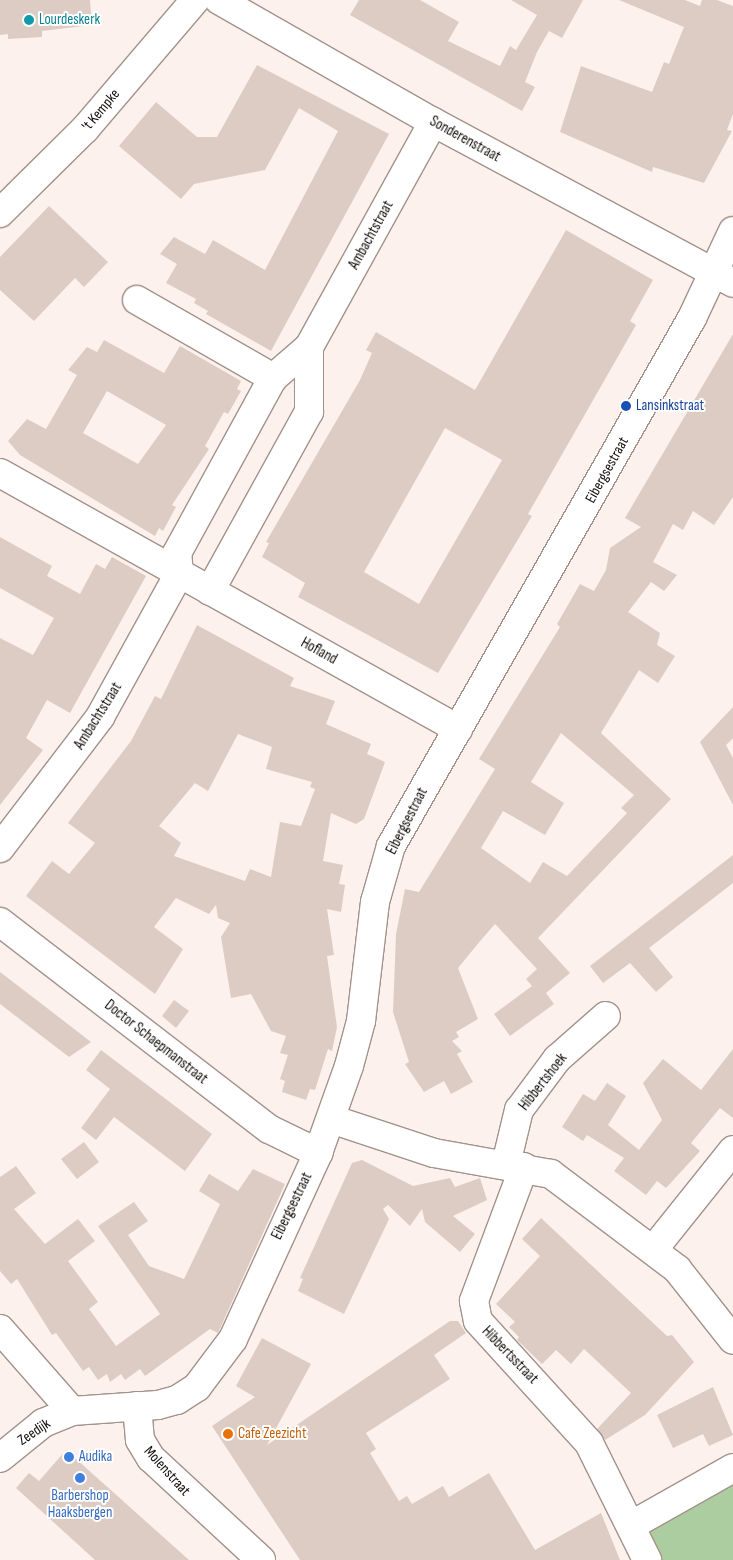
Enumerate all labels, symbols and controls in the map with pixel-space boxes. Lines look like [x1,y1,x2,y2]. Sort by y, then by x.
place label: Lourdeskerk [39,11,100,29]
marker: Lourdeskerk [23,14,35,26]
street label: 't Kempke [78,85,124,135]
street label: Sonderenstraat [427,112,503,166]
street label: Ambachtstraat [345,198,397,272]
place label: Lansinkstraat [636,397,704,415]
marker: Lansinkstraat [620,400,632,412]
street label: Eibergsestraat [582,434,632,506]
street label: Hofland [298,634,340,668]
street label: Ambachtstraat [70,679,126,753]
street label: Eibergsestraat [382,785,432,857]
street label: Doctor Schaepmanstraat [101,996,211,1088]
street label: Hibbertshoek [515,1050,571,1114]
street label: Eibergsestraat [268,1169,316,1243]
street label: Hibbertsstraat [478,1322,542,1388]
street label: Zeedijk [14,1415,54,1449]
place label: Cafe Zeezicht [238,1425,306,1443]
marker: Cafe Zeezicht [222,1428,234,1440]
street label: Molenstraat [140,1442,194,1500]
place label: Audika [79,1448,112,1466]
marker: Audika [63,1451,75,1463]
marker: Barbershop Haaksbergen [74,1472,86,1484]
place label: Barbershop Haaksbergen [48,1486,112,1521]

